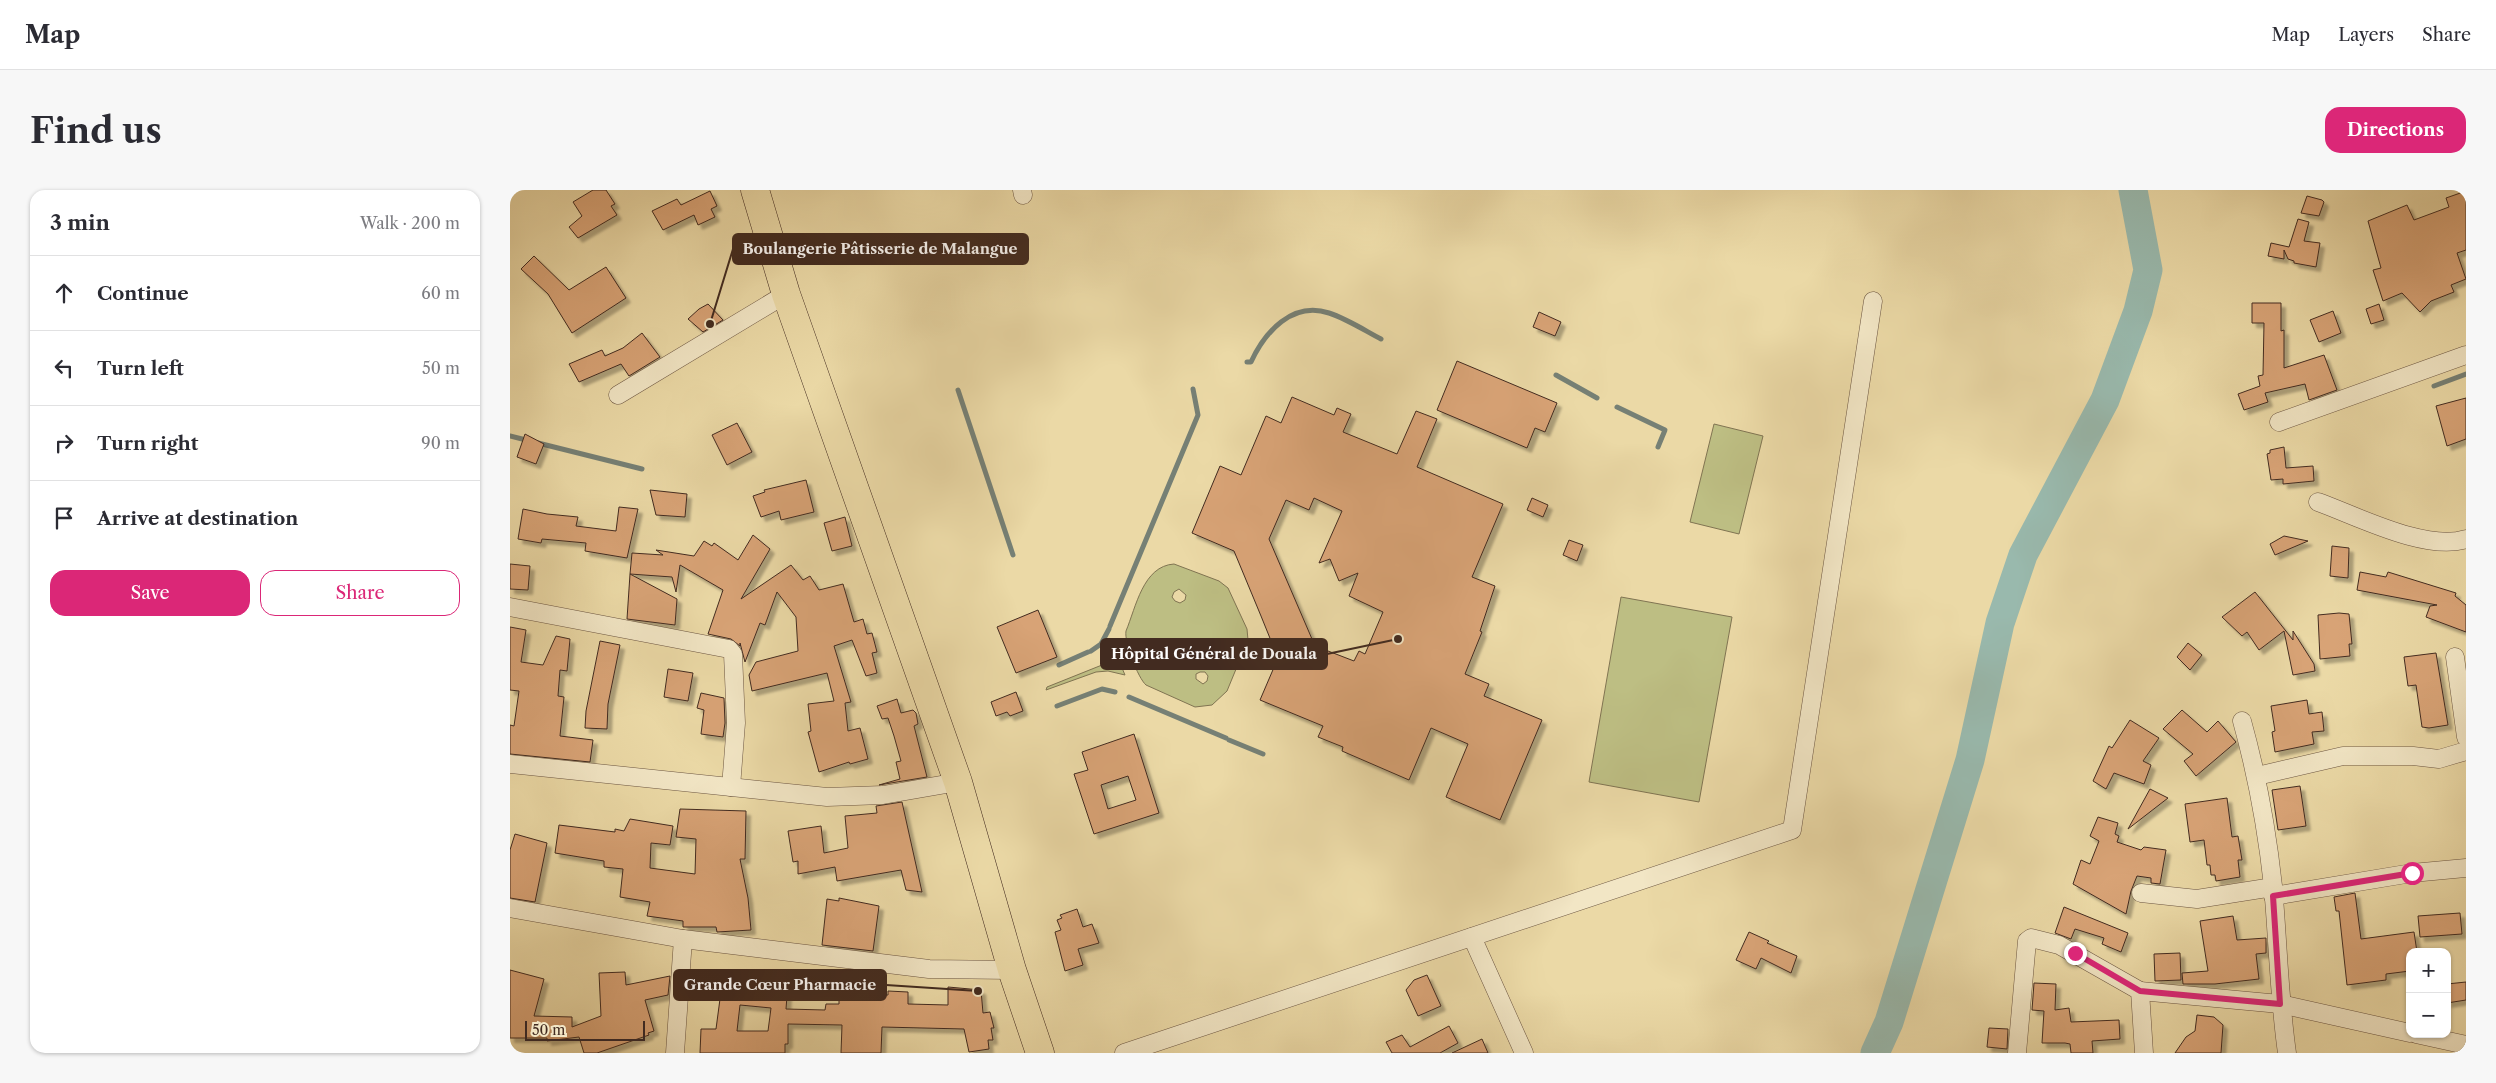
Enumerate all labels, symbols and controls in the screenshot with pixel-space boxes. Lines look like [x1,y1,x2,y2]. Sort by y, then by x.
text: Map [25,20,80,49]
text: Map [2272,24,2310,46]
text: Layers [2338,24,2394,46]
text: Share [2422,24,2471,46]
button: Directions [2325,107,2466,153]
text: Find us [30,109,162,152]
text: 3 min [50,210,110,235]
text: Walk · 200 m [360,213,460,233]
callout: Boulangerie Pâtisserie de Malangue [733,234,1028,264]
text: Boulangerie Pâtisserie de Malangue [742,239,1018,258]
icon: ahead [50,279,78,307]
text: Continue [97,282,189,305]
text: 60 m [421,283,460,303]
icon: left [50,354,78,382]
text: Turn left [97,357,184,380]
text: 50 m [422,358,460,378]
icon: right [50,429,78,457]
text: Turn right [97,432,198,455]
text: 90 m [421,433,460,453]
icon: arrive [50,504,78,532]
text: Arrive at destination [97,507,298,530]
button: Save [50,570,250,616]
button: Share [260,570,460,616]
callout: Hôpital Général de Douala [1101,639,1327,669]
text: Hôpital Général de Douala [1111,644,1317,663]
route start [2401,862,2424,885]
route end [2064,942,2087,965]
map controls [2406,948,2451,1038]
button: + [2406,948,2451,993]
callout: Grande Cœur Pharmacie [674,970,886,1000]
text: Grande Cœur Pharmacie [684,975,876,994]
button: − [2406,993,2451,1038]
scale bar [525,1018,645,1041]
text: 50 m [532,1021,565,1039]

